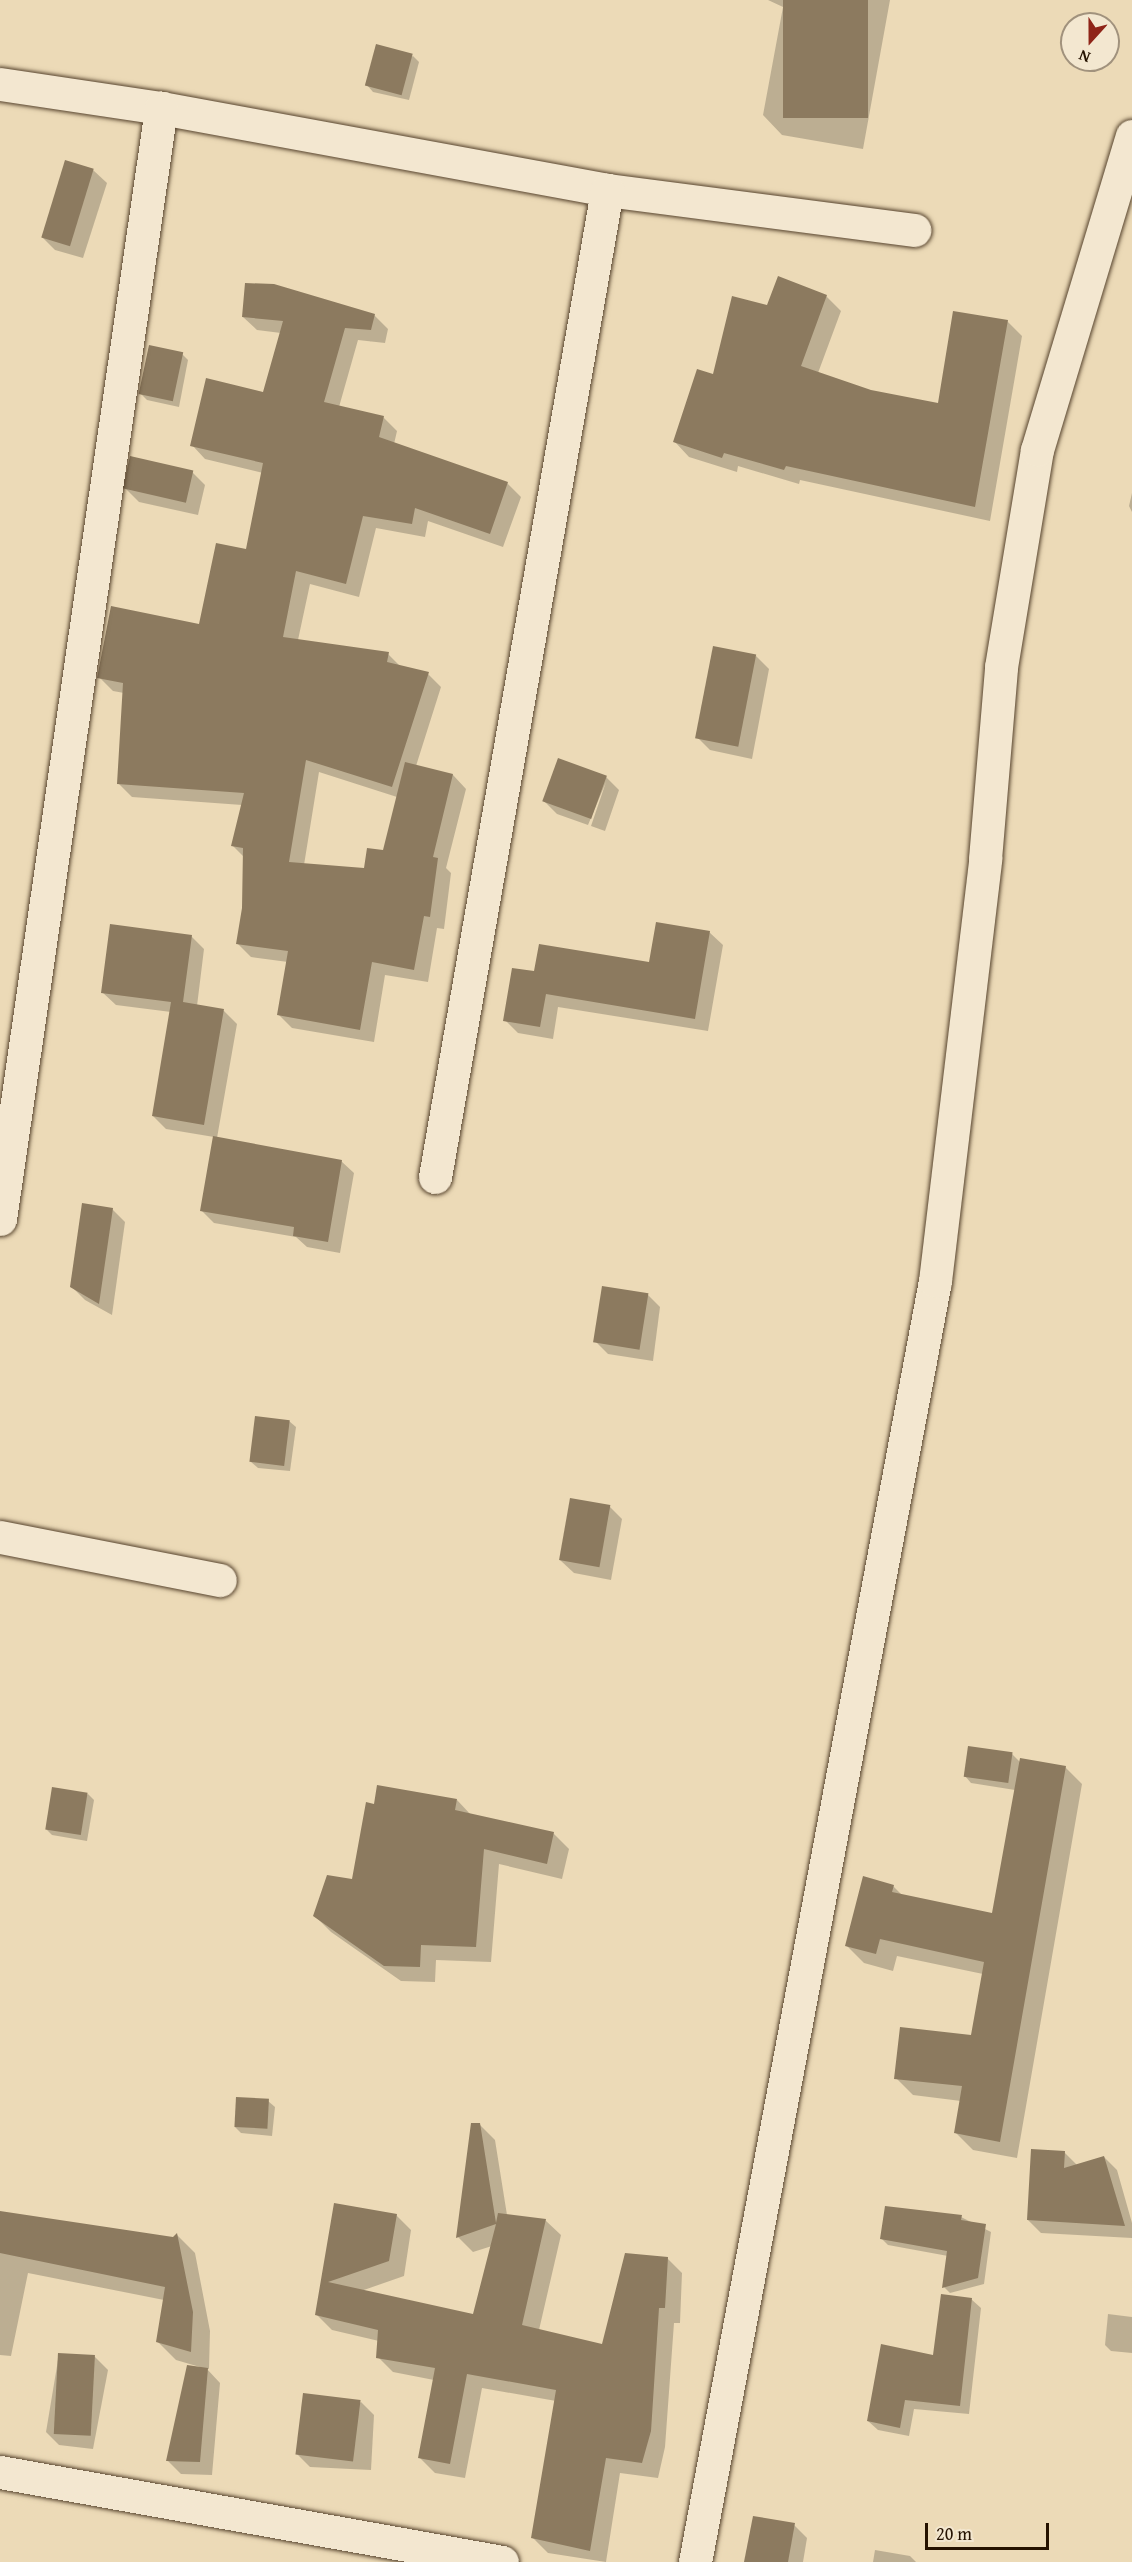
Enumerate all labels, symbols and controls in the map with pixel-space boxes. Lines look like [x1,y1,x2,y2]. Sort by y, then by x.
north arrow [1060,12,1120,72]
text: N [1075,44,1094,70]
scale bar [928,2511,1052,2549]
text: 20 m [936,2520,972,2547]

